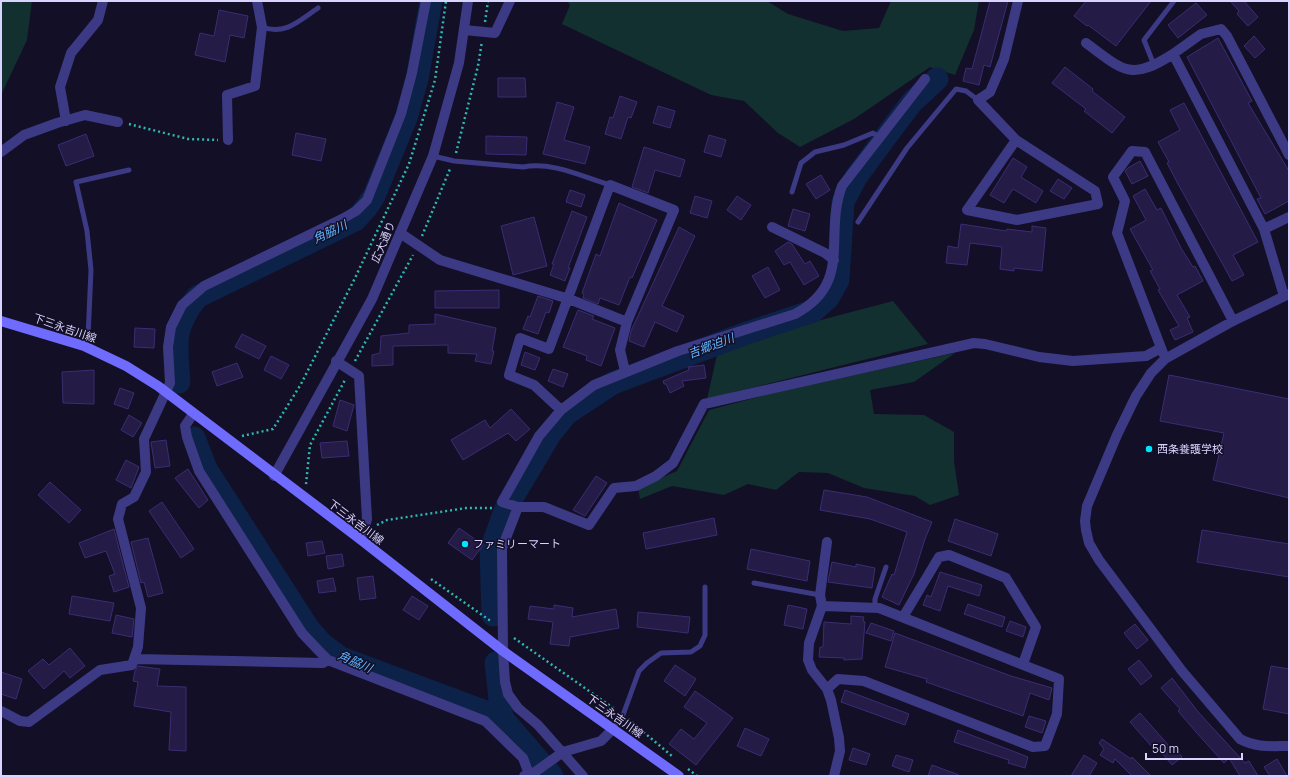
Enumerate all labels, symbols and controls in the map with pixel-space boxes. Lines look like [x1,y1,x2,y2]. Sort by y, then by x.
water label: 角脇川 [310,215,351,247]
street label: 広大通り [367,219,398,265]
street label: 下三永吉川線 [32,310,99,345]
water label: 吉郷迫川 [685,328,738,362]
place label: 西条養護学校 [1157,441,1223,456]
marker: 西条養護学校 [1144,444,1154,454]
street label: 下三永吉川線 [325,496,387,547]
place label: ファミリーマート [473,536,561,551]
marker: ファミリーマート [460,539,470,549]
water label: 角脇川 [335,646,377,677]
street label: 下三永吉川線 [584,691,647,741]
scale bar [1146,735,1242,761]
text: 50 m [1152,740,1179,757]

